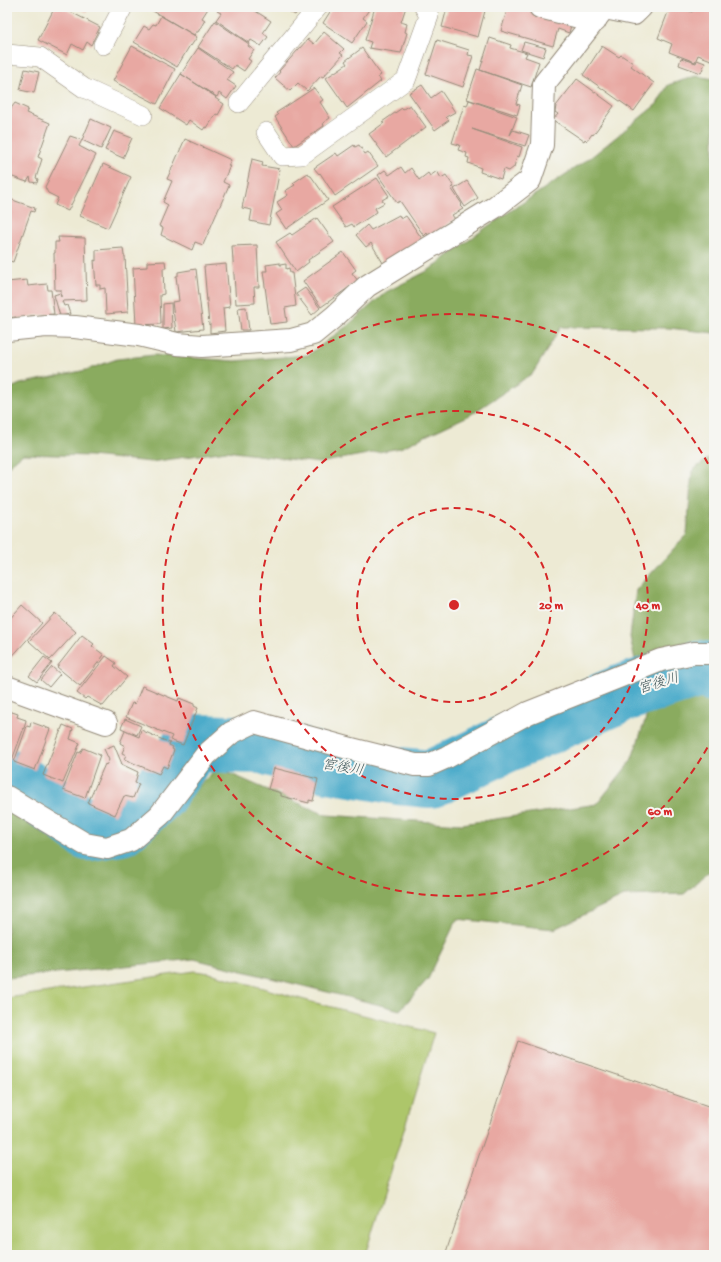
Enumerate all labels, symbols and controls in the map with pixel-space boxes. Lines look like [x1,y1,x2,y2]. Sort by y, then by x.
centre of rings [447,598,461,612]
text: 20 m [539,600,564,614]
text: 40 m [635,600,660,614]
water label: 宮後川 [636,669,681,699]
water label: 宮後川 [321,756,365,780]
text: 60 m [648,806,673,820]

